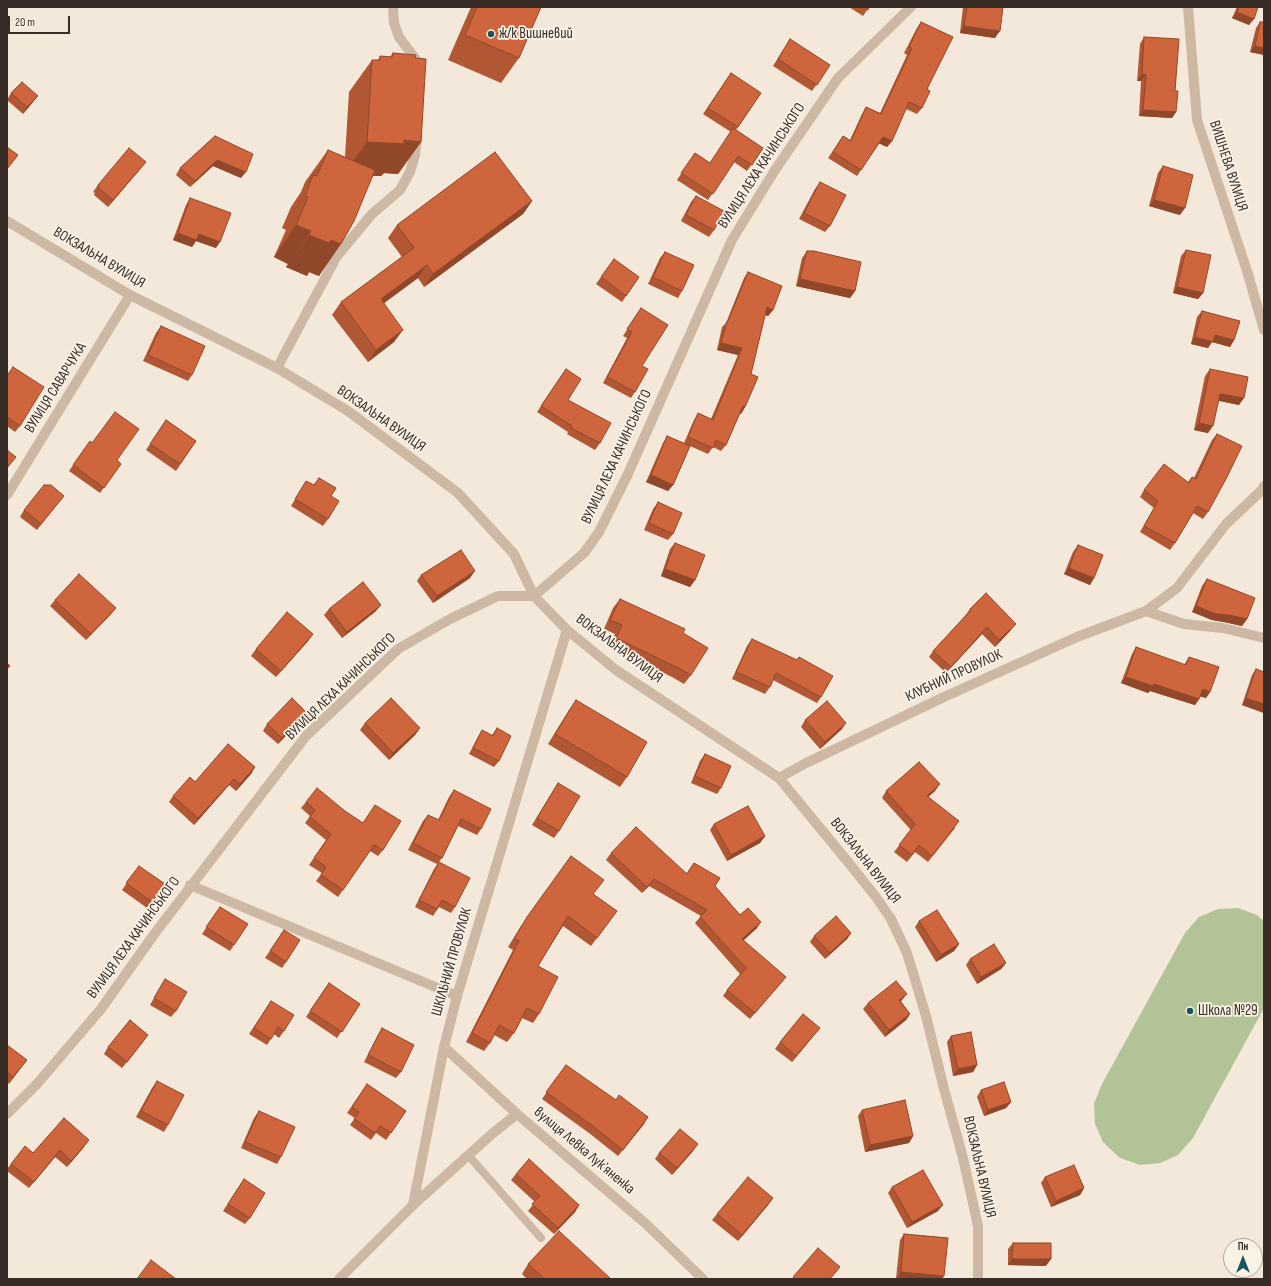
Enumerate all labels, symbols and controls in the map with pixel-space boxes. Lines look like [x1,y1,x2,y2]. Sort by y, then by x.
scale bar [10,8,72,34]
text: 20 m [15,15,35,30]
place label: ж/к Вишневий [499,25,573,43]
marker: ж/к Вишневий [486,29,496,39]
street label: ВУЛИЦЯ ЛЕХА КАЧИНСЬКОГО [715,100,809,232]
street label: ВИШНЕВА ВУЛИЦЯ [1205,118,1251,214]
street label: ВОКЗАЛЬНА ВУЛИЦЯ [50,224,148,292]
street label: ВУЛИЦЯ САВАРЧУКА [21,340,91,436]
street label: ВОКЗАЛЬНА ВУЛИЦЯ [333,382,429,456]
street label: ВУЛИЦЯ ЛЕХА КАЧИНСЬКОГО [578,387,656,527]
street label: ВОКЗАЛЬНА ВУЛИЦЯ [572,611,666,687]
street label: ВУЛИЦЯ ЛЕХА КАЧИНСЬКОГО [282,630,400,744]
street label: КЛУБНИЙ ПРОВУЛОК [903,646,1005,706]
street label: ВОКЗАЛЬНА ВУЛИЦЯ [826,815,904,907]
street label: ВУЛИЦЯ ЛЕХА КАЧИНСЬКОГО [84,874,184,1002]
street label: ШКІЛЬНИЙ ПРОВУЛОК [428,906,476,1018]
place label: Школа №29 [1198,1002,1258,1020]
marker: Школа №29 [1185,1006,1195,1016]
street label: вулиця Левка Лукʼяненка [530,1104,638,1198]
street label: ВОКЗАЛЬНА ВУЛИЦЯ [959,1114,999,1220]
north arrow [1223,1238,1263,1278]
text: Пн [1238,1240,1248,1253]

